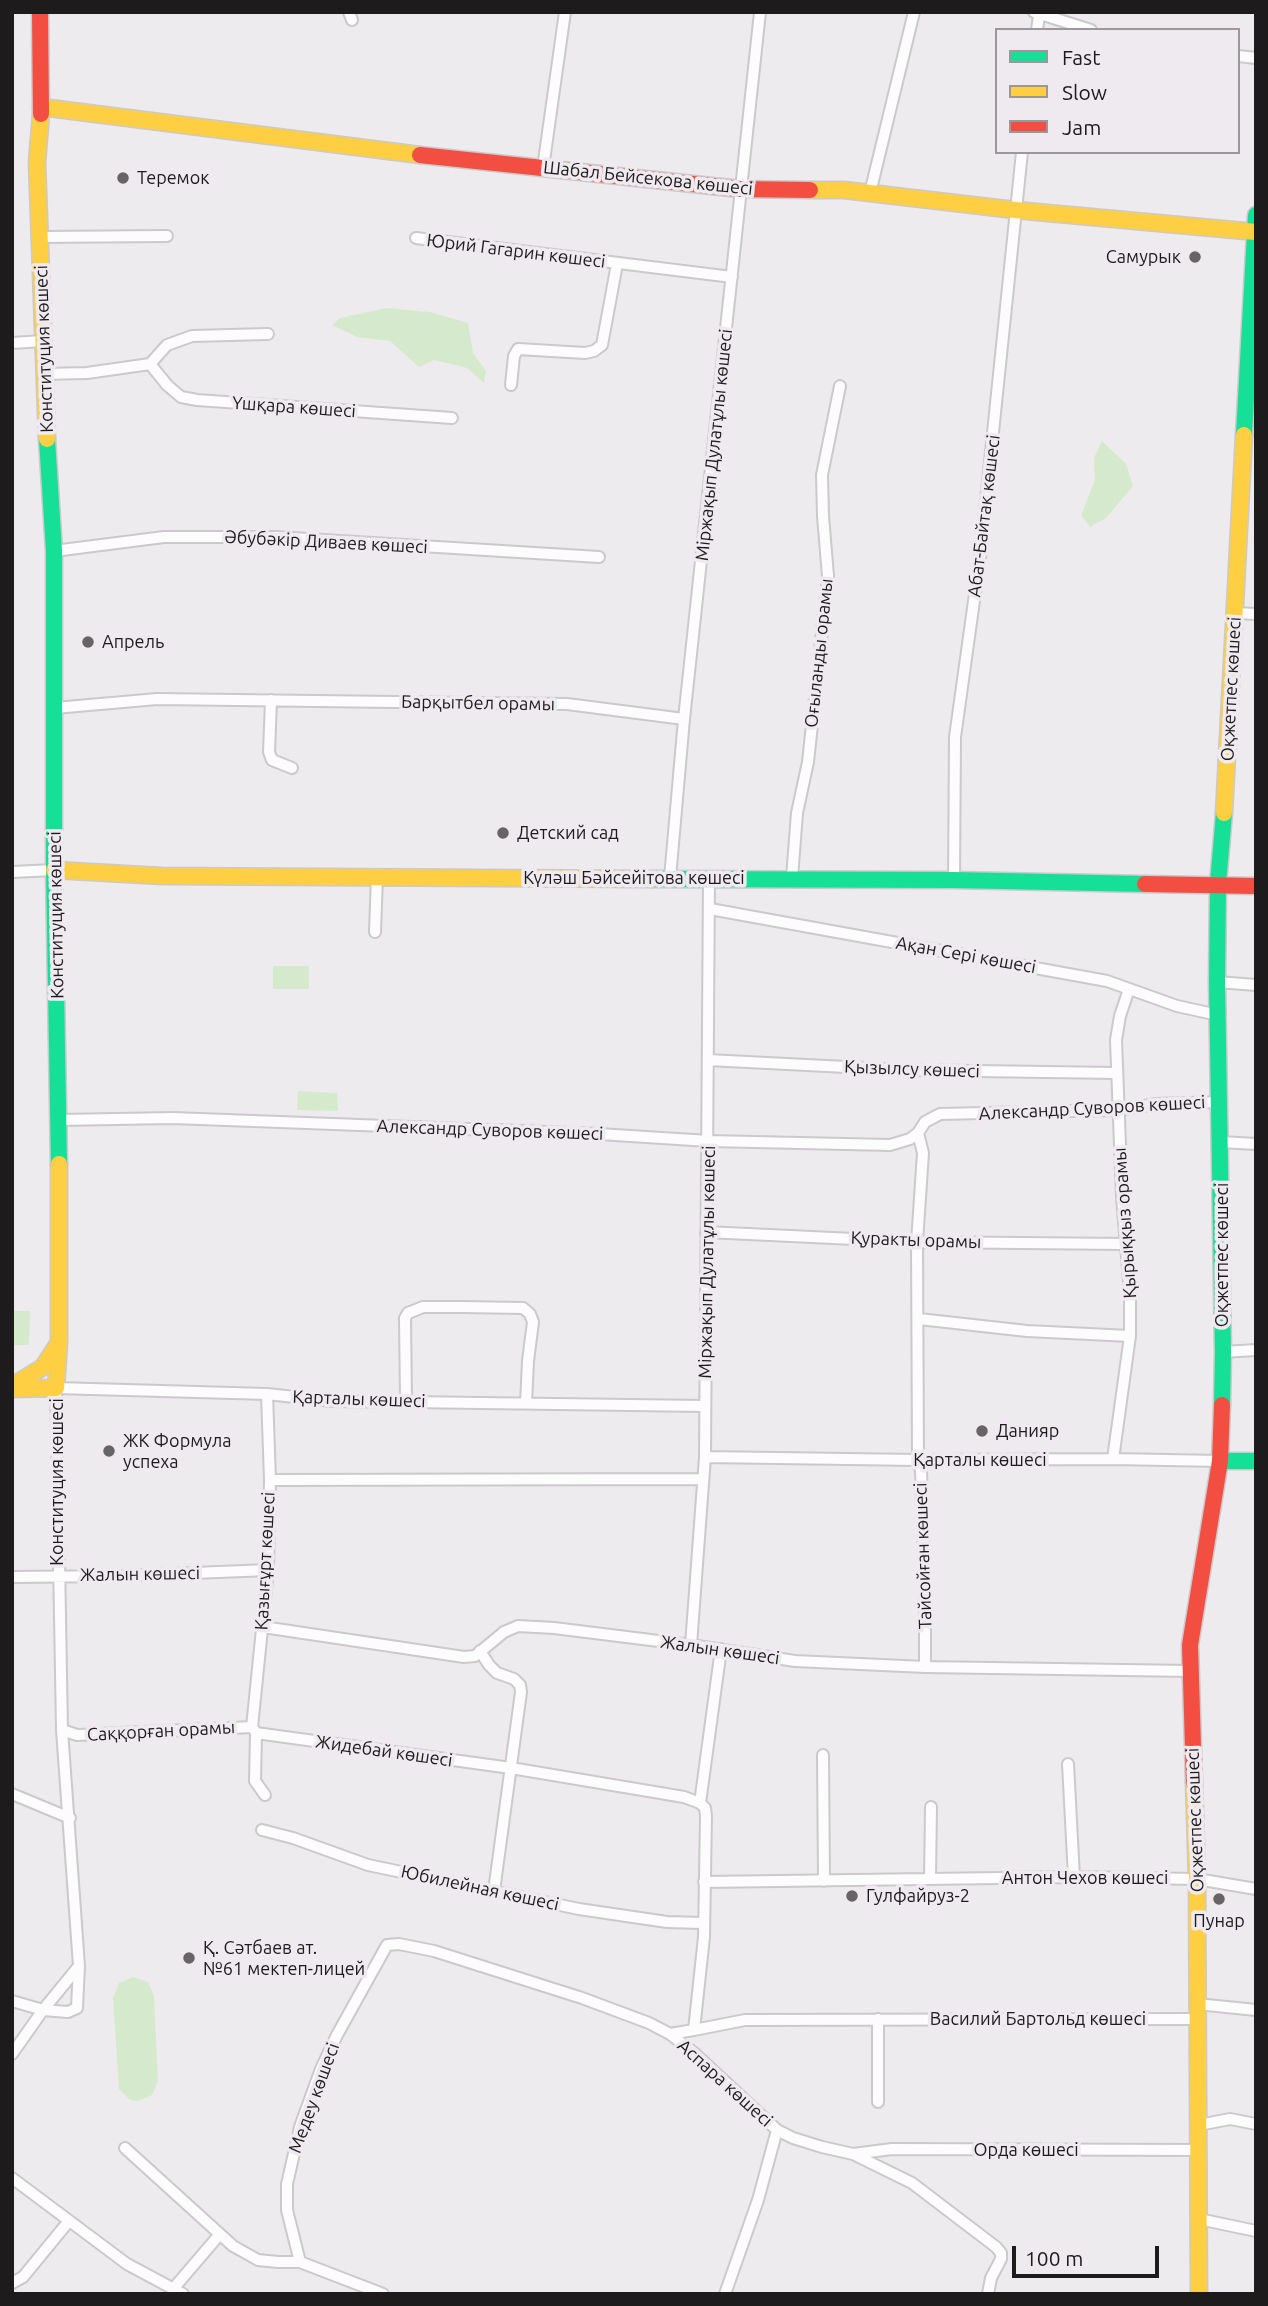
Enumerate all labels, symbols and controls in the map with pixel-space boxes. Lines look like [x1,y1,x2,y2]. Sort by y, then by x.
legend [995,28,1240,154]
text: Fast [1062,45,1100,69]
text: Slow [1062,80,1107,104]
text: Jam [1062,115,1101,139]
street label: Шабал Бейсекова көшесі [542,156,754,200]
place label: Теремок [137,167,210,189]
marker: Теремок [115,170,131,186]
street label: Юрий Гагарин көшесі [425,229,607,273]
place label: Самурык [1106,246,1181,268]
marker: Самурык [1187,249,1203,265]
street label: Конституция көшесі [30,265,58,433]
street label: Міржақып Дулатұлы көшесі [691,328,737,562]
street label: Үшқара көшесі [231,392,357,422]
street label: Абат-Байтақ көшесі [963,434,1005,598]
street label: Әбубәкір Диваев көшесі [224,526,428,558]
street label: Оғыланды орамы [800,577,838,729]
street label: Оқжетпес көшесі [1216,616,1246,762]
place label: Апрель [102,631,164,653]
marker: Апрель [80,634,96,650]
street label: Барқытбел орамы [401,691,555,715]
place label: Детский сад [517,822,619,844]
marker: Детский сад [495,825,511,841]
street label: Конституция көшесі [44,831,68,999]
street label: Күләш Бәйсейітова көшесі [523,867,745,889]
street label: Ақан Сері көшесі [894,932,1038,978]
street label: Қызылсу көшесі [844,1056,980,1082]
street label: Александр Суворов көшесі [978,1091,1206,1125]
street label: Александр Суворов көшесі [376,1115,604,1145]
street label: Міржақып Дулатұлы көшесі [694,1145,720,1379]
street label: Қырыққыз орамы [1109,1147,1141,1299]
street label: Оқжетпес көшесі [1211,1183,1233,1327]
street label: Қуракты орамы [850,1227,982,1253]
street label: Қарталы көшесі [292,1386,426,1412]
street label: Конституция көшесі [46,1398,68,1566]
place label: Данияр [996,1420,1059,1442]
marker: Данияр [974,1423,990,1439]
place label: ЖК Формула успеха [123,1430,231,1472]
marker: ЖК Формула успеха [101,1443,117,1459]
street label: Қарталы көшесі [913,1449,1047,1471]
street label: Тайсойған көшесі [910,1482,936,1630]
street label: Қазығұрт көшесі [251,1491,279,1631]
street label: Жалын көшесі [80,1562,200,1586]
street label: Жалын көшесі [659,1631,781,1669]
street label: Саққорған орамы [86,1716,236,1746]
street label: Жидебай көшесі [314,1731,454,1771]
street label: Оқжетпес көшесі [1182,1747,1208,1893]
street label: Юбилейная көшесі [399,1861,561,1915]
street label: Антон Чехов көшесі [1002,1867,1168,1889]
place label: Гулфайруз-2 [866,1885,970,1907]
marker: Гулфайруз-2 [844,1888,860,1904]
marker: Пунар [1211,1891,1227,1907]
place label: Пунар [1193,1910,1245,1932]
place label: Қ. Сәтбаев ат. №61 мектеп-лицей [203,1937,365,1980]
marker: Қ. Сәтбаев ат. №61 мектеп-лицей [181,1950,197,1966]
street label: Василий Бартольд көшесі [930,2008,1146,2030]
street label: Аспара көшесі [673,2035,777,2131]
street label: Медеу көшесі [284,2040,344,2156]
street label: Орда көшесі [973,2139,1079,2161]
scale bar [1016,2232,1163,2276]
text: 100 m [1025,2246,1083,2270]

